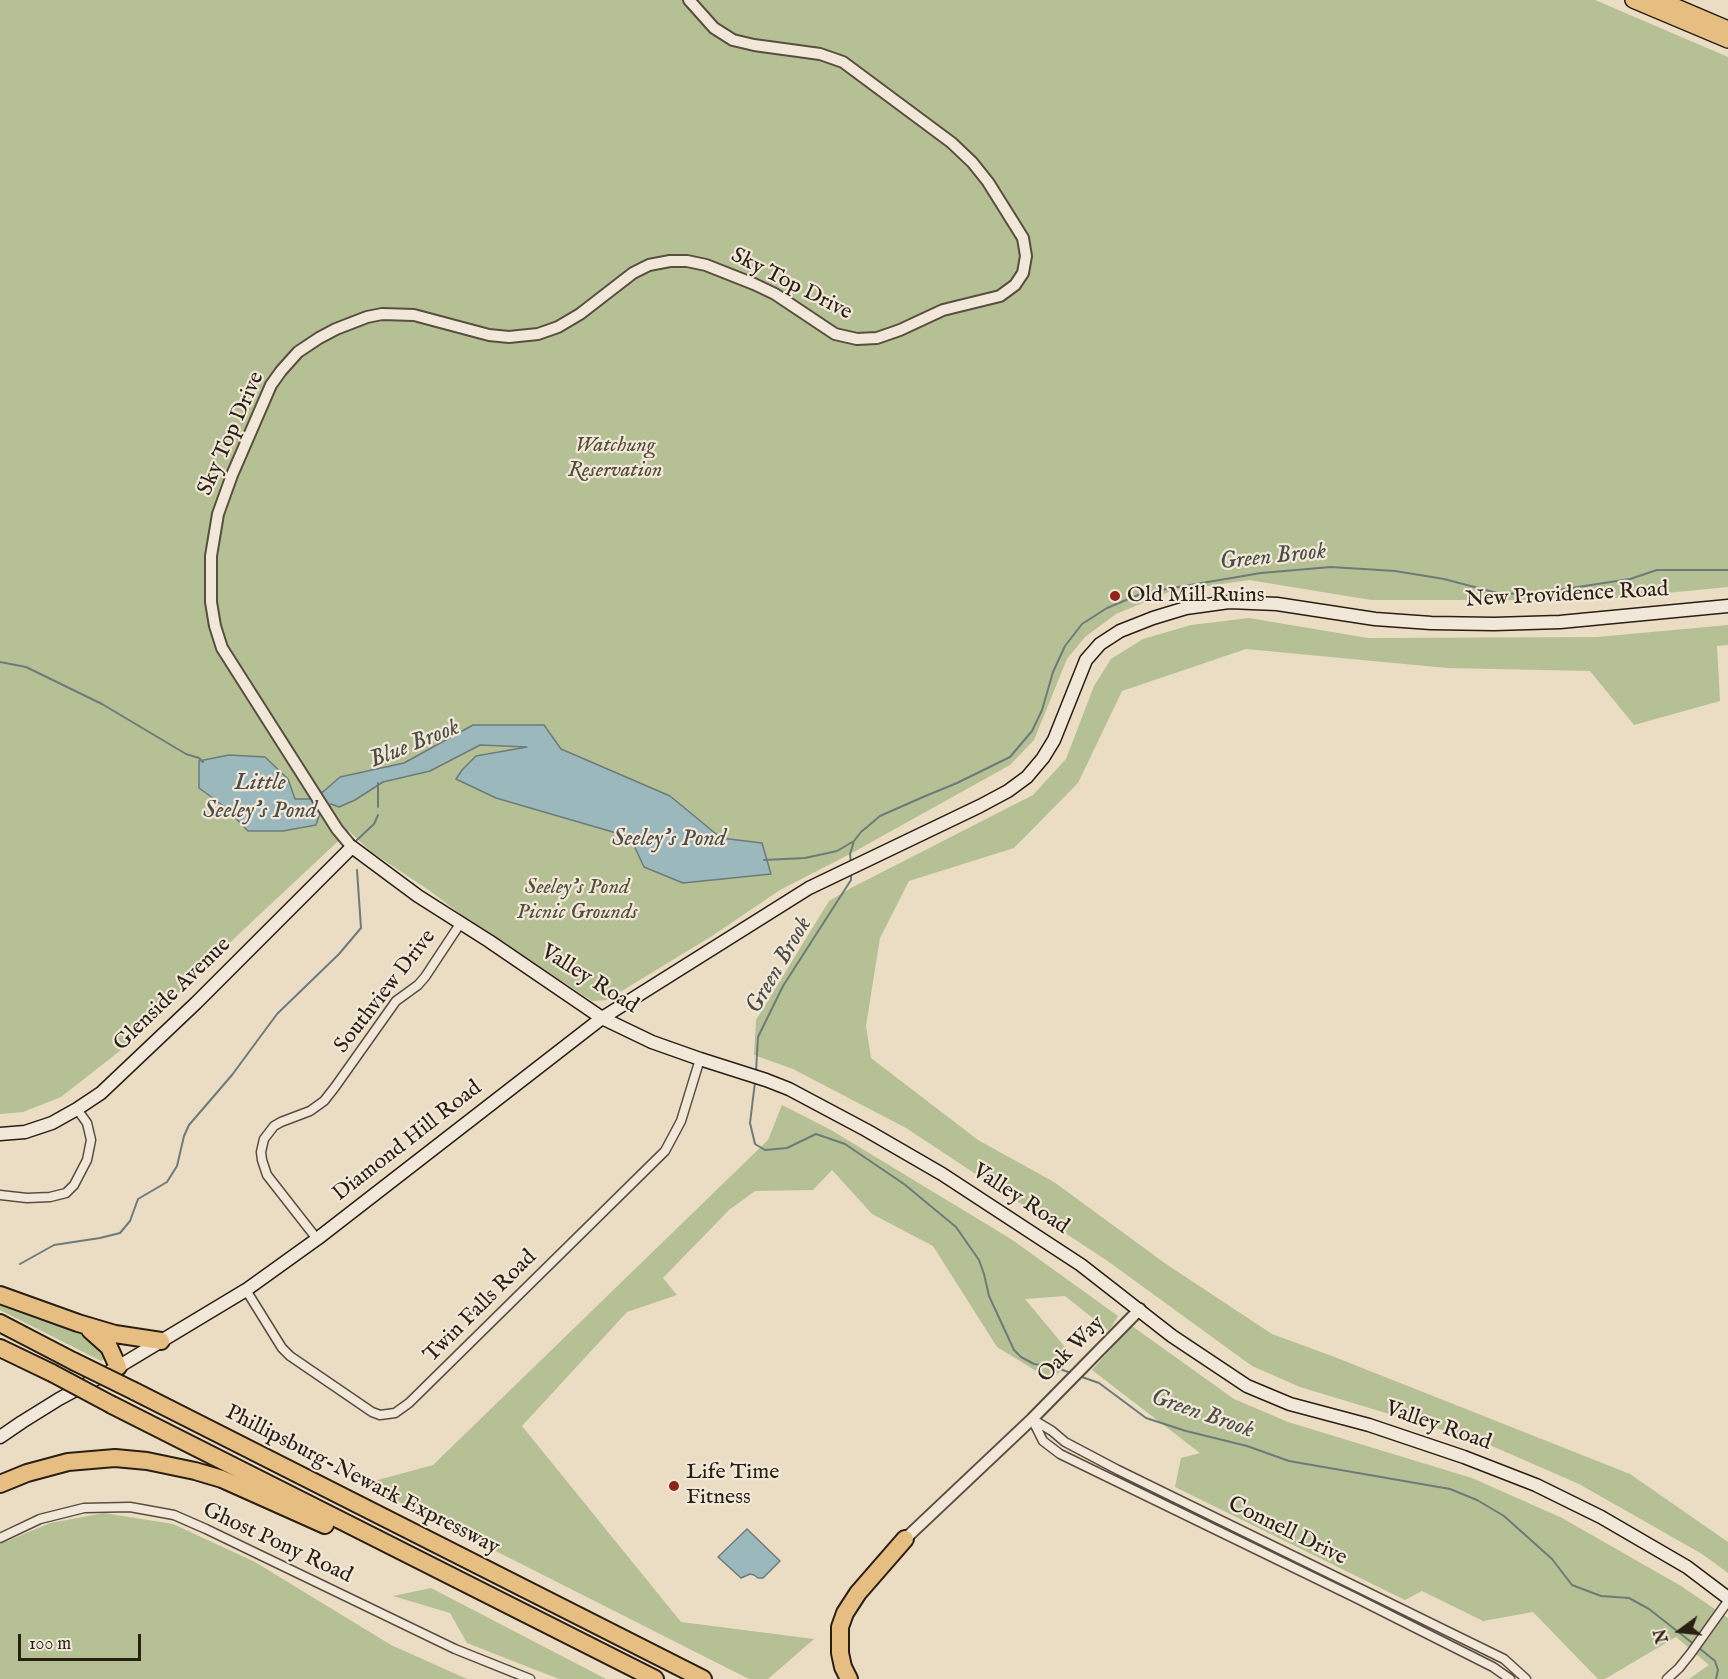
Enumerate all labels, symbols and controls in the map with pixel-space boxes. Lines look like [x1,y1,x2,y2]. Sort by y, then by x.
street label: Sky Top Drive [726,243,856,327]
street label: Sky Top Drive [193,368,271,500]
park label: Watchung Reservation [568,433,662,484]
water label: Green Brook [1218,538,1328,578]
street label: New Providence Road [1465,577,1669,615]
place label: Old Mill Ruins [1127,583,1265,609]
marker: Old Mill Ruins [1108,589,1122,603]
water label: Blue Brook [366,714,464,776]
water label: Little Seeley's Pond [203,770,317,826]
water label: Seeley's Pond [612,826,726,854]
park label: Seeley's Pond Picnic Grounds [516,875,638,926]
water label: Green Brook [741,912,819,1020]
street label: Southview Drive [330,925,442,1059]
street label: Glenside Avenue [109,933,237,1057]
street label: Valley Road [535,940,643,1020]
street label: Diamond Hill Road [328,1076,488,1208]
street label: Valley Road [967,1159,1073,1241]
street label: Twin Falls Road [419,1245,543,1369]
street label: Oak Way [1033,1311,1111,1389]
water label: Green Brook [1147,1384,1257,1446]
street label: Valley Road [1382,1397,1494,1457]
street label: Phillipsburg-Newark Expressway [220,1400,504,1562]
place label: Life Time Fitness [686,1460,779,1512]
marker: Life Time Fitness [667,1479,681,1493]
street label: Connell Drive [1223,1492,1351,1572]
street label: Ghost Pony Road [198,1498,356,1590]
north arrow [1650,1601,1710,1661]
scale bar [21,1622,144,1660]
text: N [1651,1626,1674,1645]
text: 100 m [29,1633,71,1656]

